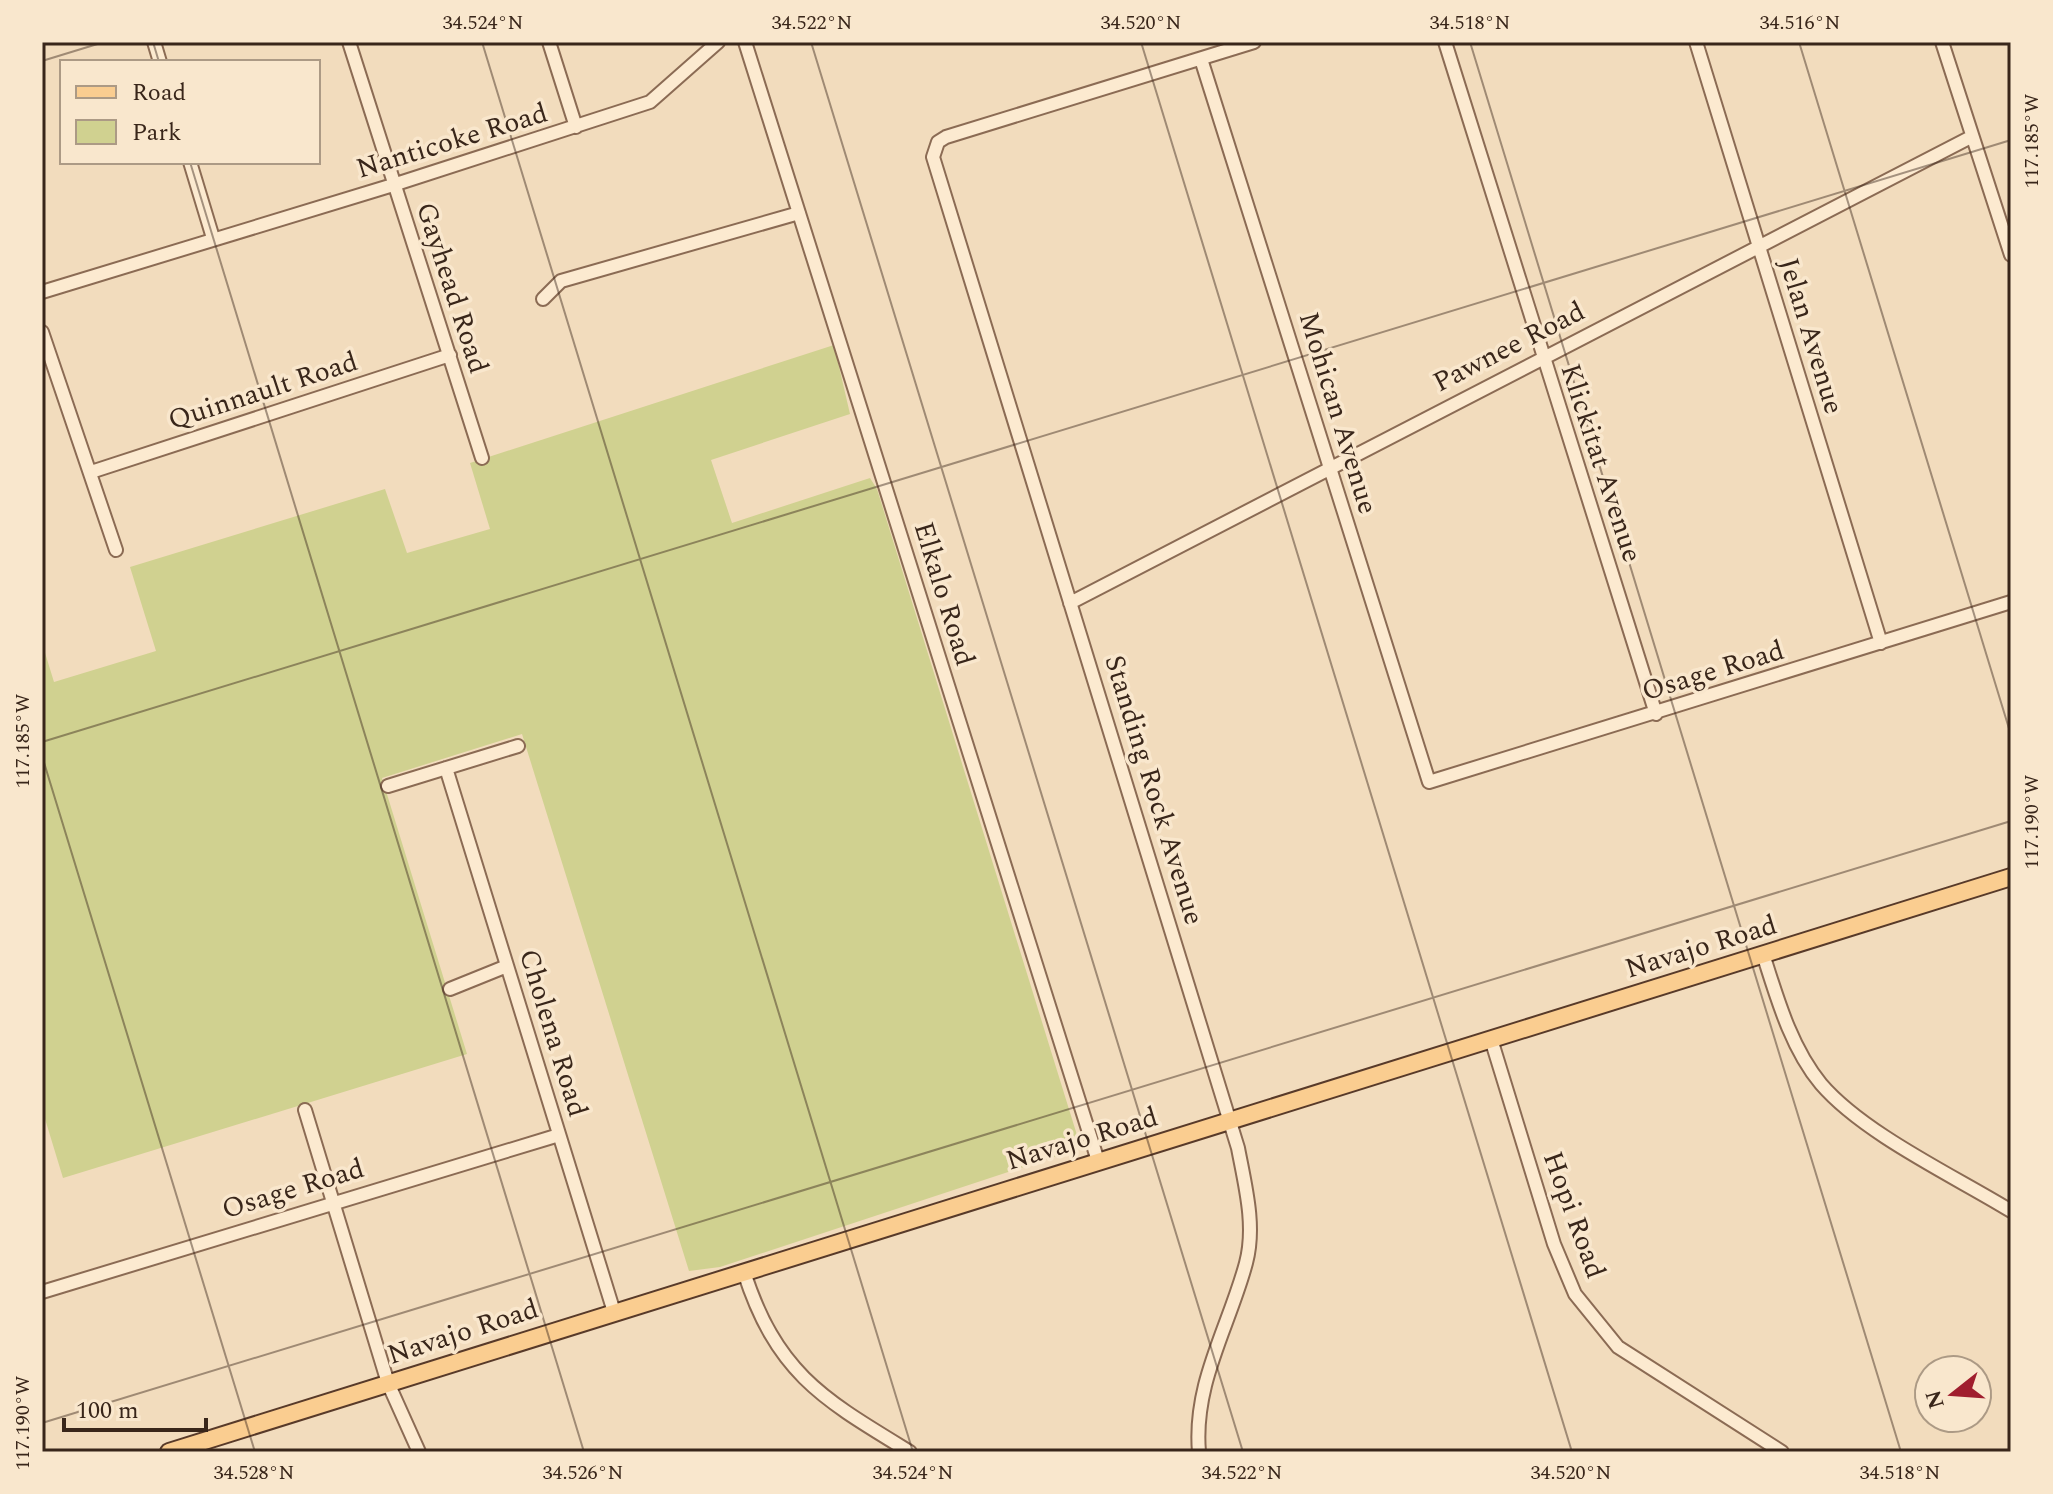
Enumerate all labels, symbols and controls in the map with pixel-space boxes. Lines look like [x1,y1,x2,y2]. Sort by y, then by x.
text: 34.524°N [443,8,523,38]
text: 34.522°N [772,8,852,38]
text: 34.520°N [1101,8,1181,38]
text: 34.518°N [1430,8,1510,38]
text: 34.516°N [1760,8,1840,38]
legend [60,60,320,164]
text: Road [132,75,186,111]
street label: Nanticoke Road [351,91,553,191]
text: 117.185°W [2017,93,2047,188]
text: Park [132,115,182,151]
street label: Gayhead Road [404,197,500,379]
street label: Jelan Avenue [1767,252,1855,420]
street label: Pawnee Road [1425,290,1593,404]
street label: Mohican Avenue [1287,306,1389,520]
street label: Quinnault Road [163,340,363,442]
street label: Klickitat Avenue [1549,358,1653,568]
street label: Elkalo Road [902,517,986,671]
street label: Osage Road [1636,629,1790,713]
street label: Standing Rock Avenue [1092,650,1216,930]
text: 117.185°W [8,693,38,788]
text: 117.190°W [2017,774,2047,869]
street label: Navajo Road [1620,903,1782,991]
street label: Cholena Road [507,944,599,1122]
street label: Navajo Road [1001,1095,1163,1183]
street label: Hopi Road [1531,1145,1617,1285]
street label: Osage Road [216,1147,370,1231]
street label: Navajo Road [382,1287,544,1377]
north arrow [1913,1354,1993,1434]
text: 117.190°W [8,1375,38,1470]
scale bar [64,1382,206,1432]
text: N [1917,1386,1954,1413]
text: 100 m [76,1393,139,1429]
text: 34.528°N [214,1458,294,1488]
text: 34.526°N [543,1458,623,1488]
text: 34.524°N [873,1458,953,1488]
text: 34.522°N [1202,1458,1282,1488]
text: 34.520°N [1531,1458,1611,1488]
text: 34.518°N [1860,1458,1940,1488]

